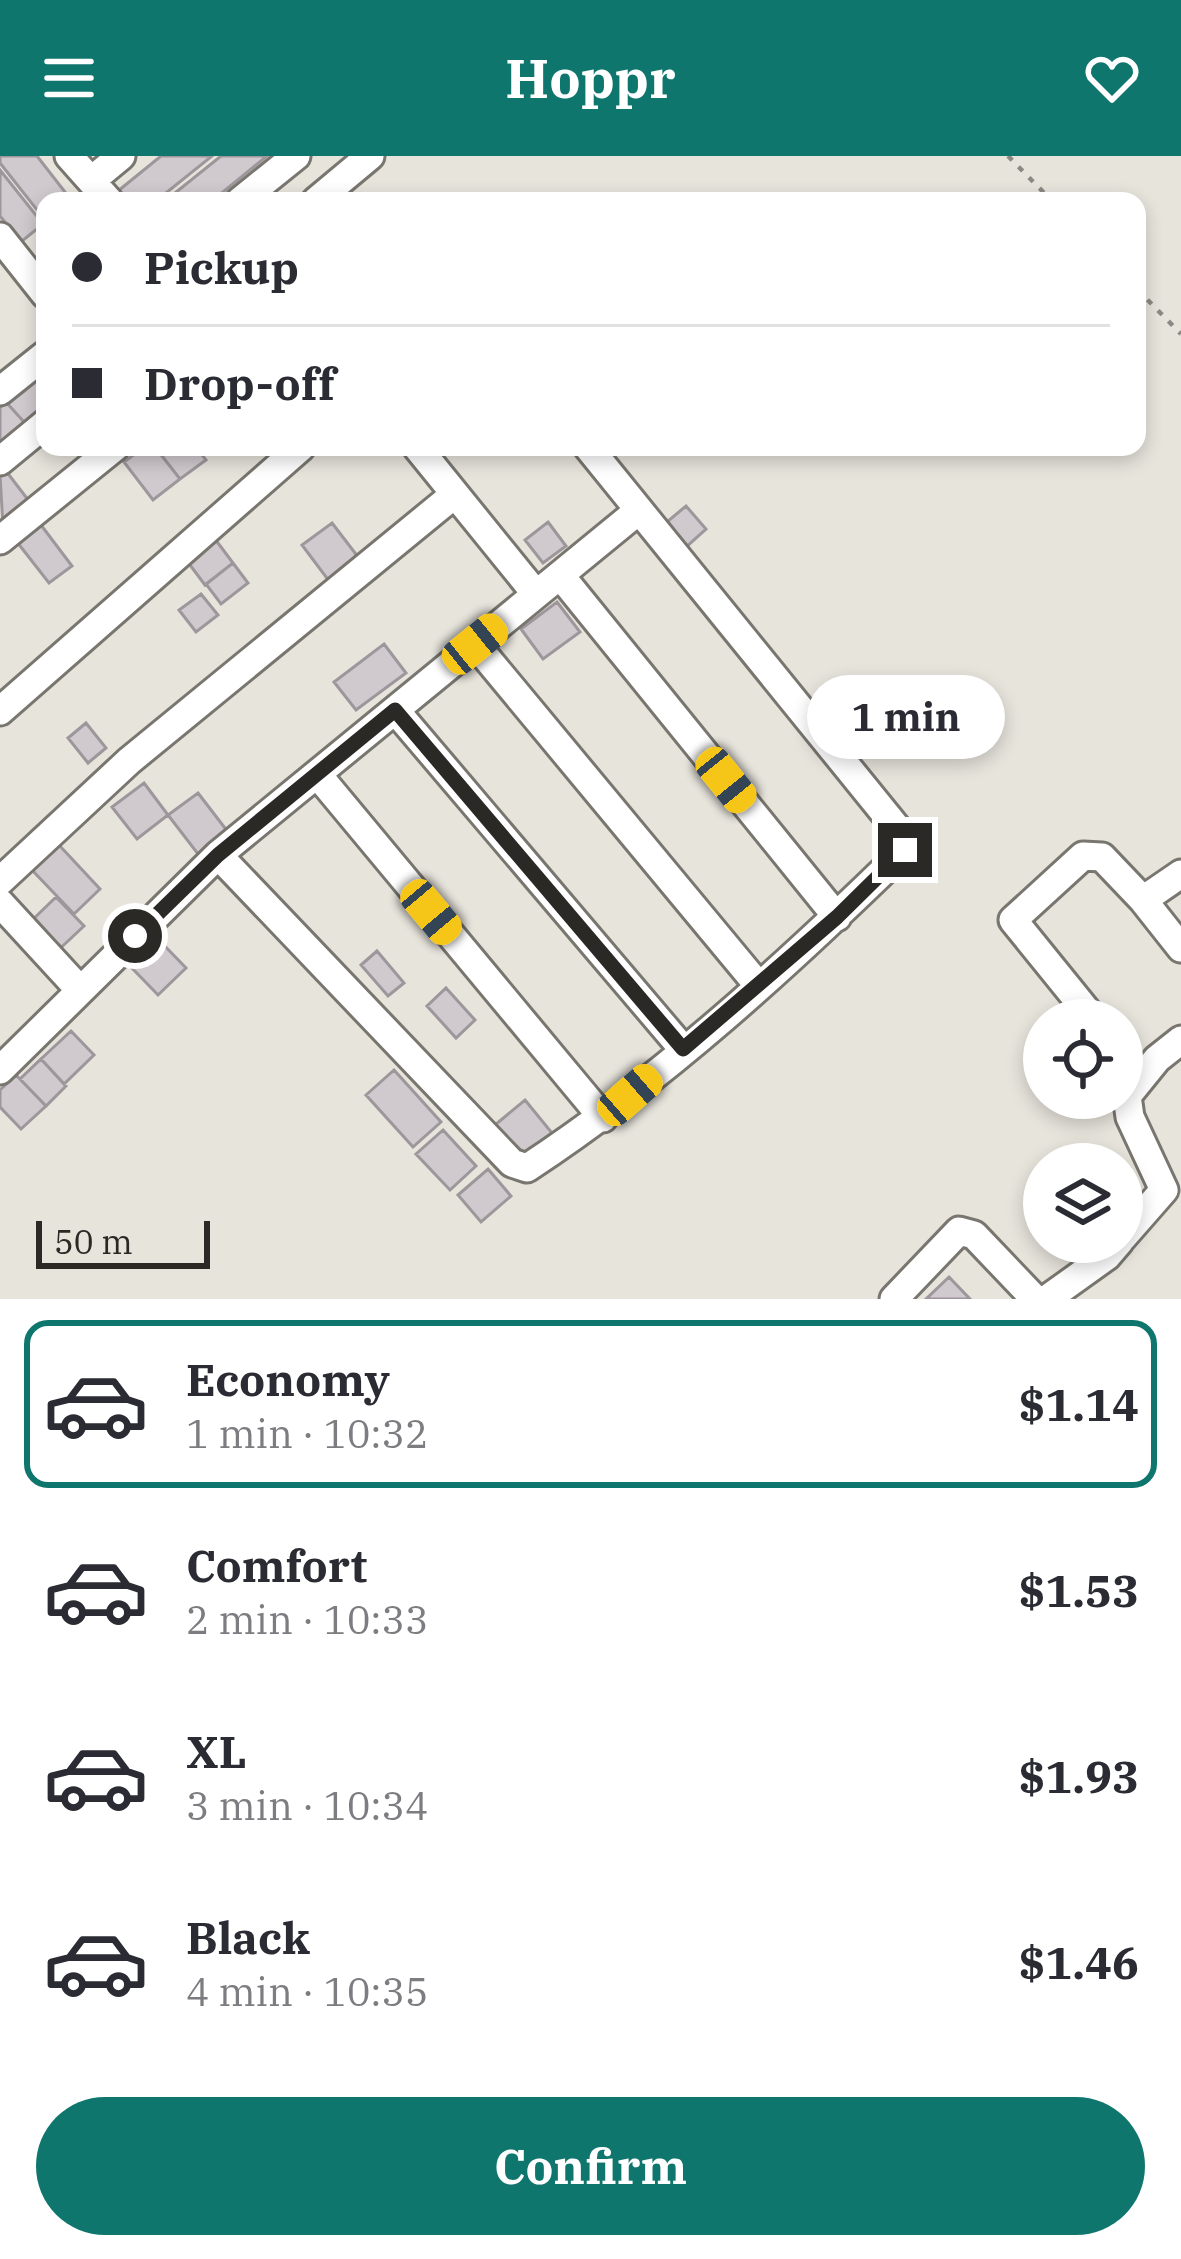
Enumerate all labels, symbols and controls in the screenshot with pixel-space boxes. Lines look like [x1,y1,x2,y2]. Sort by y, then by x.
text: Hoppr [505,43,676,113]
icon: menu [36,45,102,111]
icon: heart [1079,45,1145,111]
text: Pickup [144,238,299,296]
text: Drop-off [144,354,335,412]
car [436,607,514,681]
callout: 1 min [806,676,1004,760]
text: 1 min [851,691,961,742]
car [689,741,763,819]
route end [878,823,932,877]
car [394,873,468,951]
route start [108,909,162,963]
map controls [1023,999,1143,1263]
button: locate [1023,999,1143,1119]
car [591,1058,669,1132]
button: layers [1023,1143,1143,1263]
scale bar [36,1215,210,1268]
text: 50 m [54,1220,133,1263]
icon: car [42,1350,150,1458]
text: Economy [186,1350,390,1408]
text: $1.14 [1019,1375,1139,1433]
text: 1 min · 10:32 [186,1408,428,1459]
icon: car [42,1536,150,1644]
text: Comfort [186,1536,367,1594]
text: $1.53 [1019,1561,1139,1619]
text: 2 min · 10:33 [186,1594,428,1645]
icon: car [42,1722,150,1830]
text: XL [186,1722,247,1780]
text: $1.93 [1019,1747,1139,1805]
text: 3 min · 10:34 [186,1780,428,1831]
icon: car [42,1908,150,2016]
text: Black [186,1908,310,1966]
text: $1.46 [1019,1933,1139,1991]
text: 4 min · 10:35 [186,1966,428,2017]
button: Confirm [36,2097,1145,2235]

